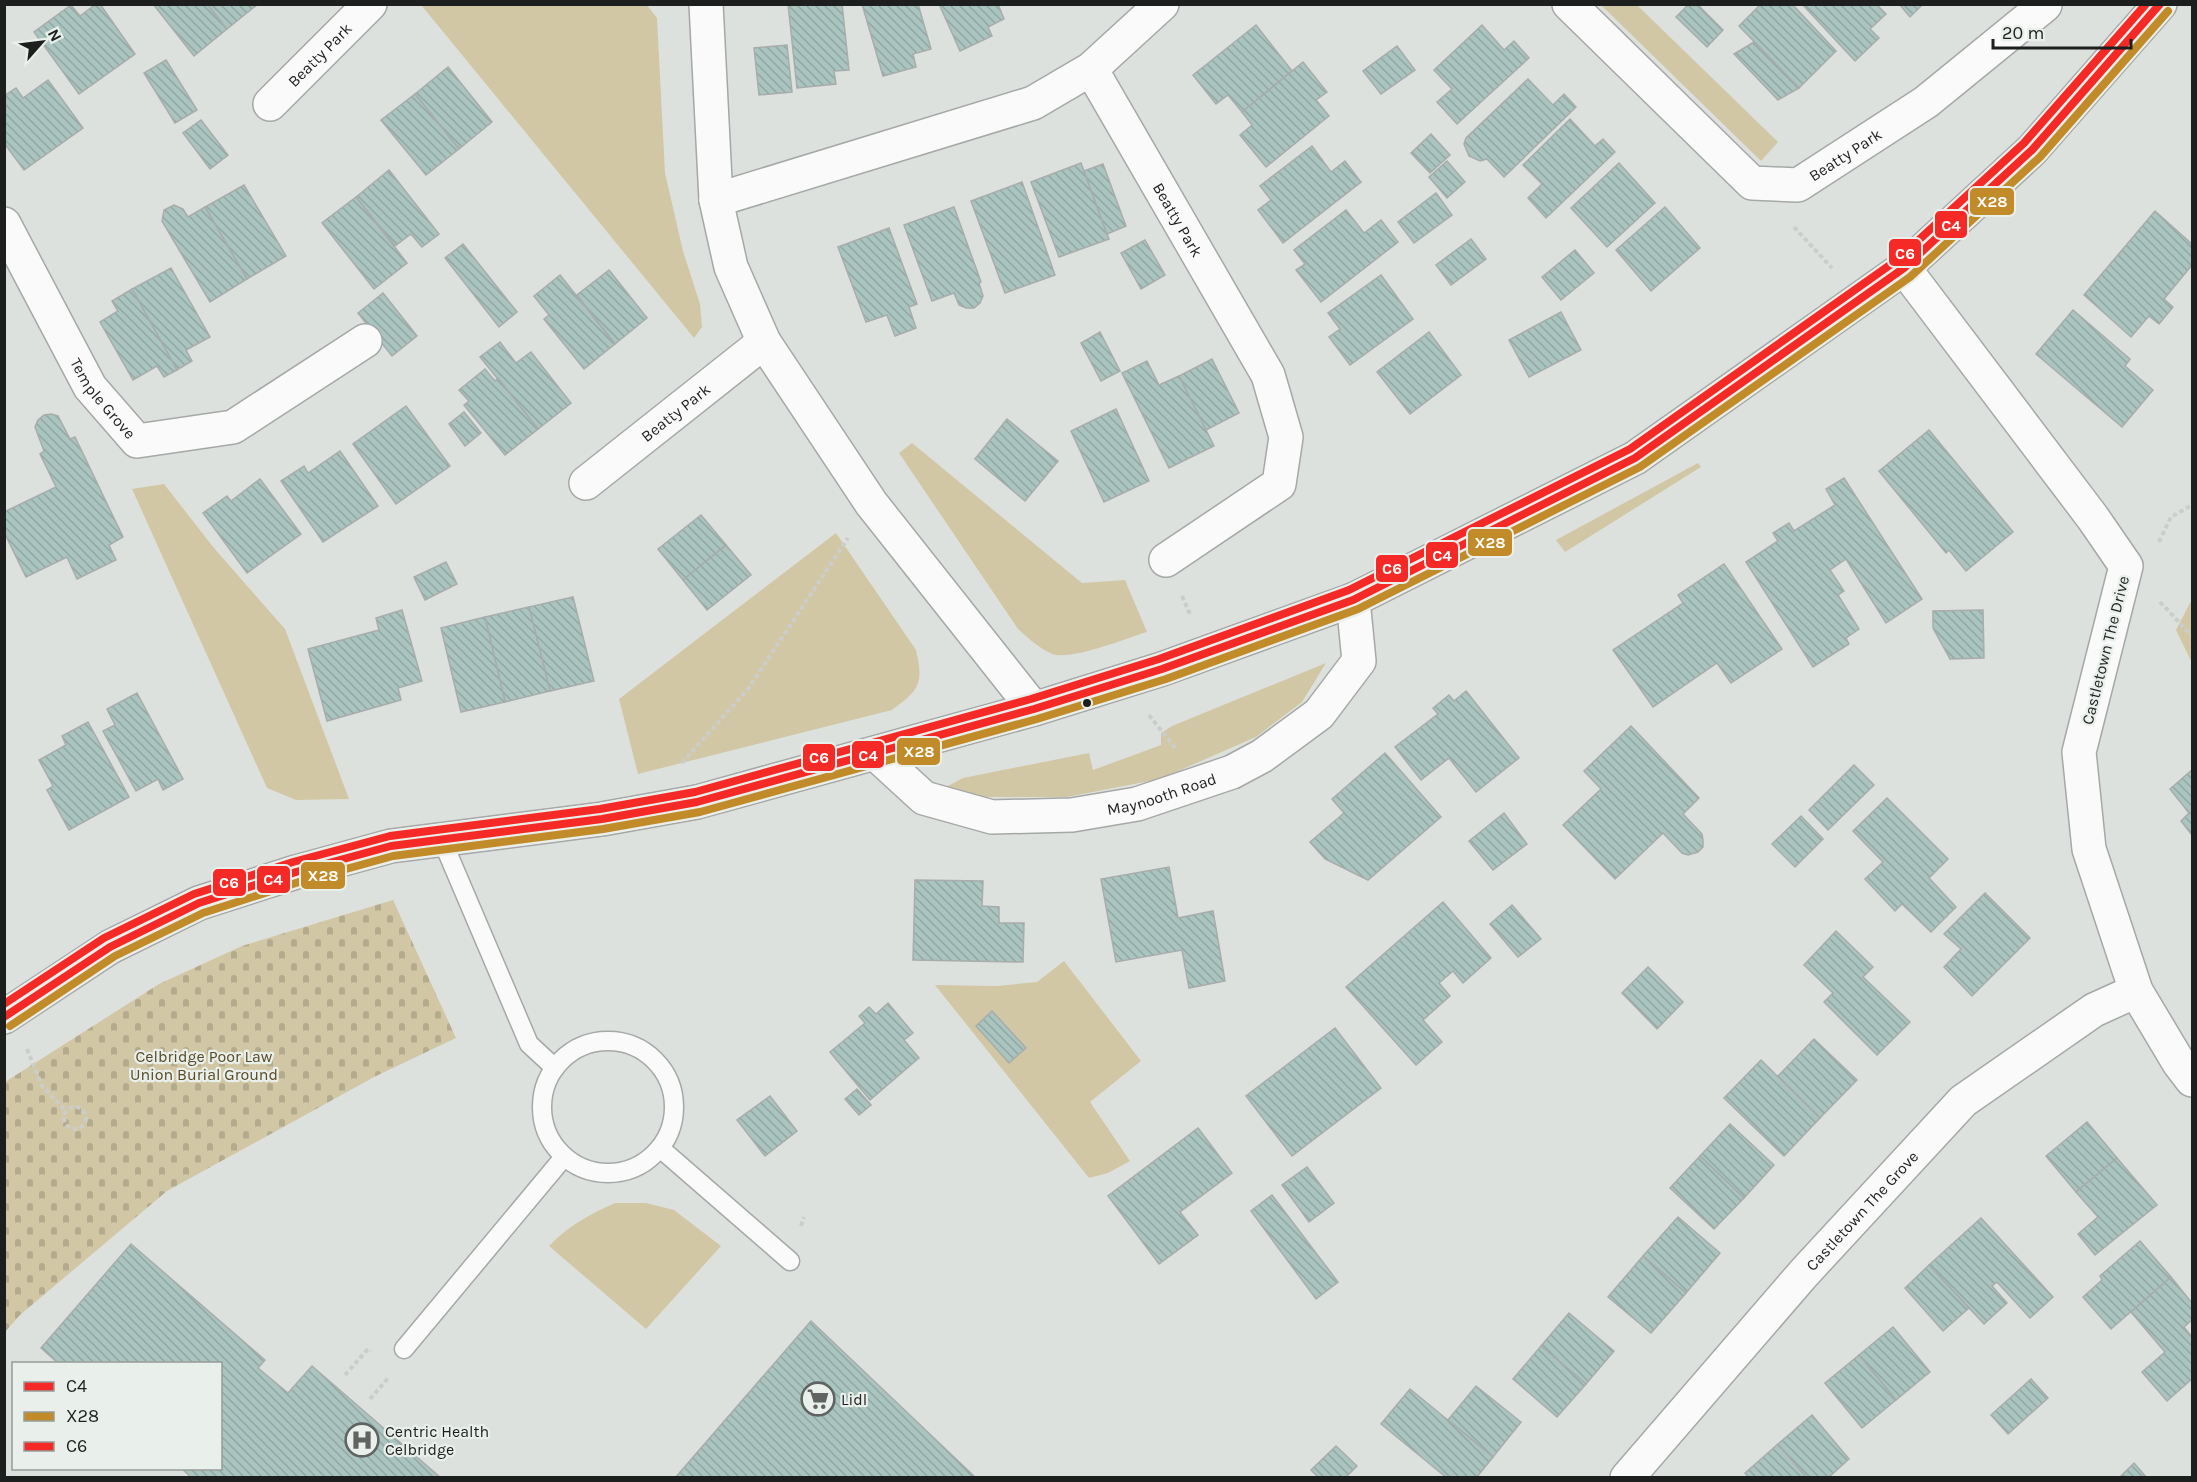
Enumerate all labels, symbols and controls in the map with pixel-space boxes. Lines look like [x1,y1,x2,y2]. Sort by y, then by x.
north arrow [12,12,72,72]
scale bar [1993,12,2131,50]
street label: Beatty Park [284,19,356,91]
text: 20 m [2002,22,2044,44]
text: N [44,26,66,45]
street label: Beatty Park [1805,124,1885,185]
street label: Beatty Park [1149,179,1207,260]
line badge: X28 [1969,187,2015,216]
text: X28 [1977,192,2007,211]
line badge: C4 [1934,210,1968,239]
text: C4 [1941,216,1961,235]
line badge: C6 [1888,238,1922,267]
text: C6 [1895,244,1915,263]
street label: Temple Grove [66,355,140,443]
street label: Beatty Park [637,379,714,446]
line badge: X28 [1467,528,1513,557]
text: X28 [1475,533,1505,552]
line badge: C4 [1425,541,1459,569]
text: C4 [1432,546,1452,565]
line badge: C6 [1375,554,1409,583]
text: C6 [1382,559,1402,578]
street label: Castletown The Drive [2078,574,2133,726]
unlabelled marker [1081,697,1093,709]
line badge: X28 [896,737,941,766]
line badge: C4 [851,740,885,769]
text: X28 [904,742,934,761]
line badge: C6 [802,743,836,772]
text: C4 [858,746,878,765]
text: C6 [809,748,829,767]
street label: Maynooth Road [1106,769,1219,819]
line badge: X28 [300,861,346,890]
line badge: C4 [256,865,291,894]
text: X28 [308,866,338,885]
line badge: C6 [212,868,247,897]
text: C4 [263,870,283,889]
text: C6 [219,873,239,892]
park label: Celbridge Poor Law Union Burial Ground [130,1047,278,1084]
street label: Castletown The Grove [1802,1147,1922,1275]
legend [12,1362,222,1470]
text: C4 [66,1375,87,1397]
supermarket icon: Lidl [800,1381,836,1417]
place label: Lidl [841,1390,867,1409]
text: X28 [66,1405,99,1427]
hospital icon: Centric Health Celbridge [344,1422,380,1458]
place label: Centric Health Celbridge [385,1422,489,1459]
text: C6 [66,1435,87,1457]

